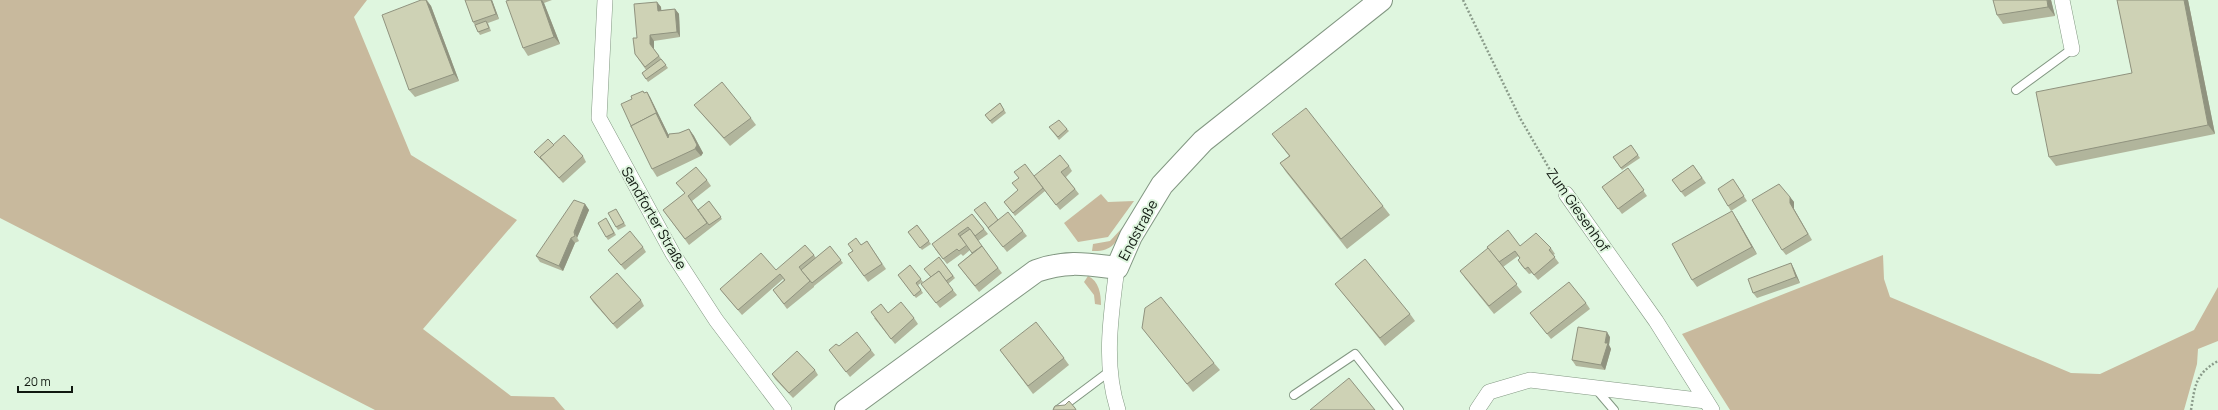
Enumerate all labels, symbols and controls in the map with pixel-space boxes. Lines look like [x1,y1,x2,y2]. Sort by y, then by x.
street label: Sandforter Straße [617,163,692,273]
street label: Zum Giesenhof [1542,164,1614,255]
street label: Endstraße [1114,196,1162,264]
scale bar [18,368,72,394]
text: 20 m [24,373,51,390]

